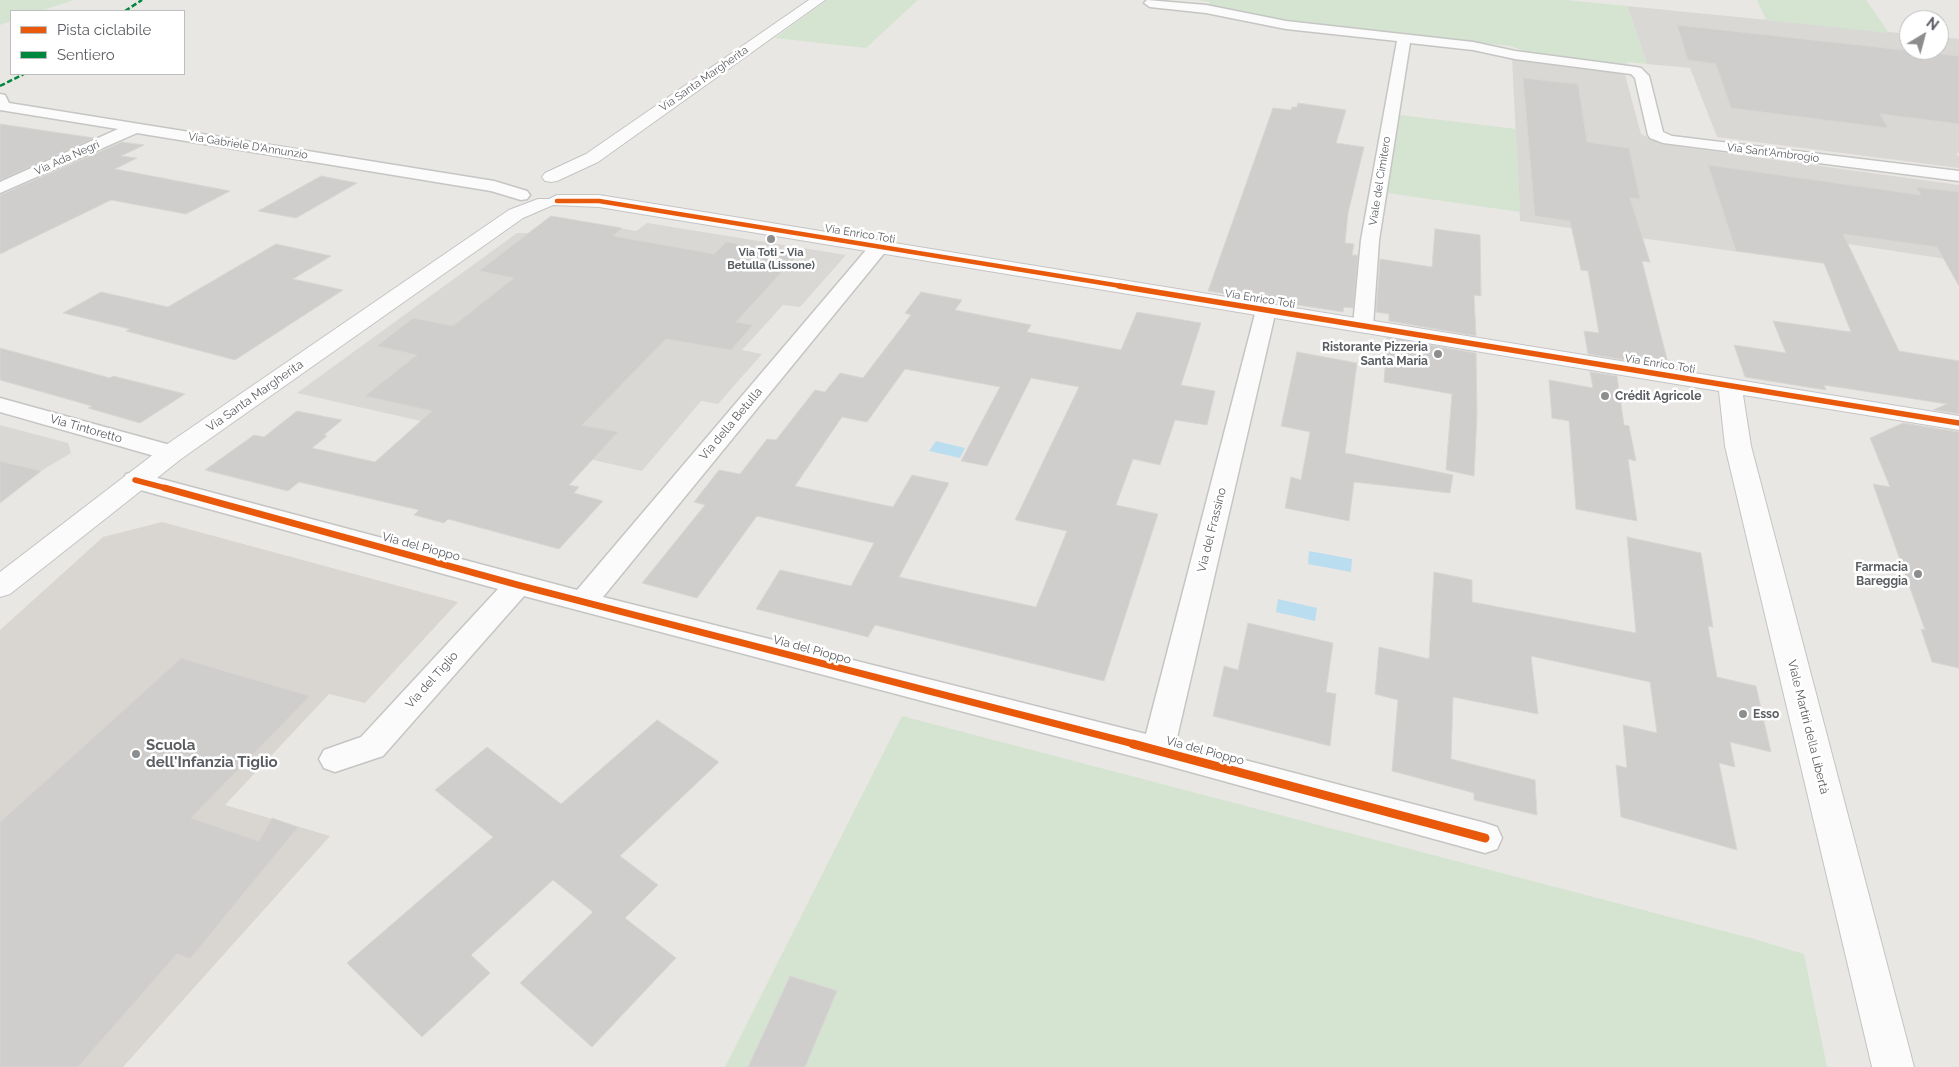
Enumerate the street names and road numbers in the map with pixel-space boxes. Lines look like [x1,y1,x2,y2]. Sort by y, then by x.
street label: Via Santa Margherita [657,43,751,115]
street label: Via Gabriele D'Annunzio [187,130,309,162]
street label: Viale del Cimitero [1366,136,1394,226]
street label: Via Ada Negri [33,138,101,178]
street label: Via Sant'Ambrogio [1726,141,1820,165]
street label: Via Enrico Toti [824,222,896,246]
street label: Via Enrico Toti [1224,287,1296,311]
street label: Via Enrico Toti [1624,352,1696,376]
street label: Via Santa Margherita [204,357,306,435]
street label: Via della Betulla [696,385,766,463]
street label: Via Tintoretto [48,412,124,446]
street label: Via del Frassino [1195,486,1229,574]
street label: Via del Pioppo [380,530,462,564]
street label: Via del Pioppo [771,633,853,667]
street label: Via del Tiglio [403,649,461,711]
street label: Viale Martiri della Libertà [1784,658,1832,796]
street label: Via del Pioppo [1164,734,1246,768]

